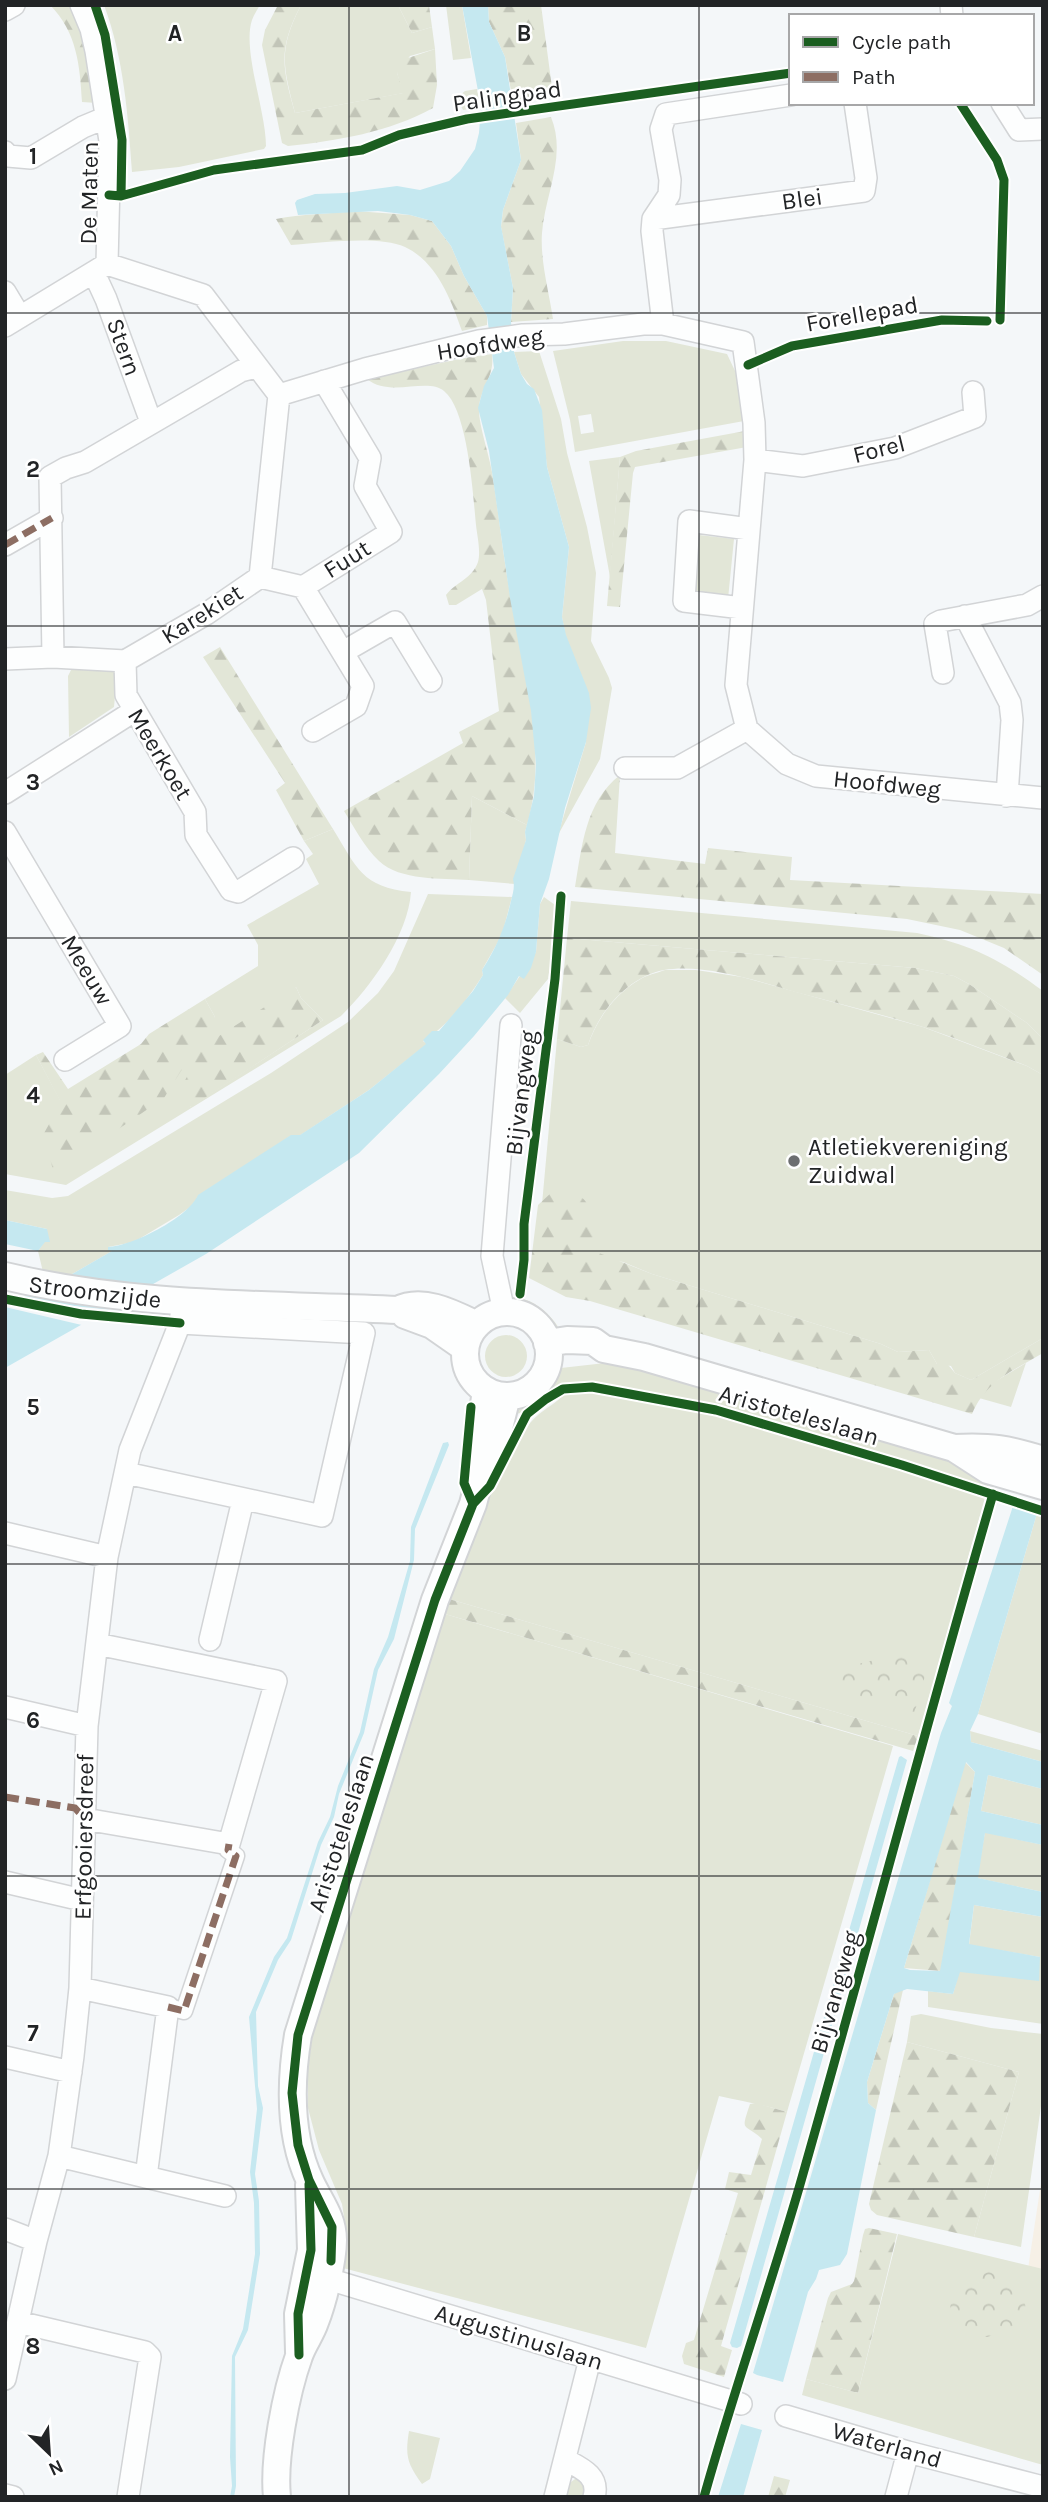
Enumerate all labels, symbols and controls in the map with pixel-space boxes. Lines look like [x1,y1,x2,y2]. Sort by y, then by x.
legend [789,14,1034,105]
text: A [168,20,182,47]
text: B [517,20,531,47]
text: Cycle path [852,30,952,54]
text: Path [852,65,896,89]
street label: Palingpad [451,74,563,118]
street label: De Maten [74,141,104,245]
text: 1 [29,143,37,170]
street label: Blei [780,182,824,216]
street label: Forellepad [804,290,920,338]
street label: Stern [101,314,147,380]
street label: Hoofdweg [434,322,546,366]
street label: Forel [850,429,908,469]
text: 2 [26,456,40,483]
street label: Fuut [318,534,376,584]
street label: Karekiet [156,578,248,650]
street label: Meerkoet [122,703,198,805]
street label: Hoofdweg [832,764,943,804]
text: 3 [26,769,40,796]
street label: Meeuw [55,930,119,1010]
street label: Bijvangweg [499,1028,543,1157]
text: 4 [26,1082,40,1109]
place label: Atletiekvereniging Zuidwal [808,1133,1008,1189]
marker: Atletiekvereniging Zuidwal [786,1153,802,1169]
street label: Stroomzijde [27,1270,163,1314]
street label: Aristoteleslaan [716,1379,882,1451]
text: 5 [26,1394,40,1421]
text: 6 [26,1707,40,1734]
street label: Aristoteleslaan [302,1750,380,1916]
street label: Erfgooiersdreef [69,1753,99,1920]
street label: Bijvangweg [804,1927,866,2057]
text: 7 [27,2020,39,2047]
street label: Augustinuslaan [431,2298,607,2376]
text: 8 [26,2333,40,2360]
street label: Waterland [829,2416,945,2474]
north arrow [14,2418,84,2488]
text: N [45,2455,67,2480]

